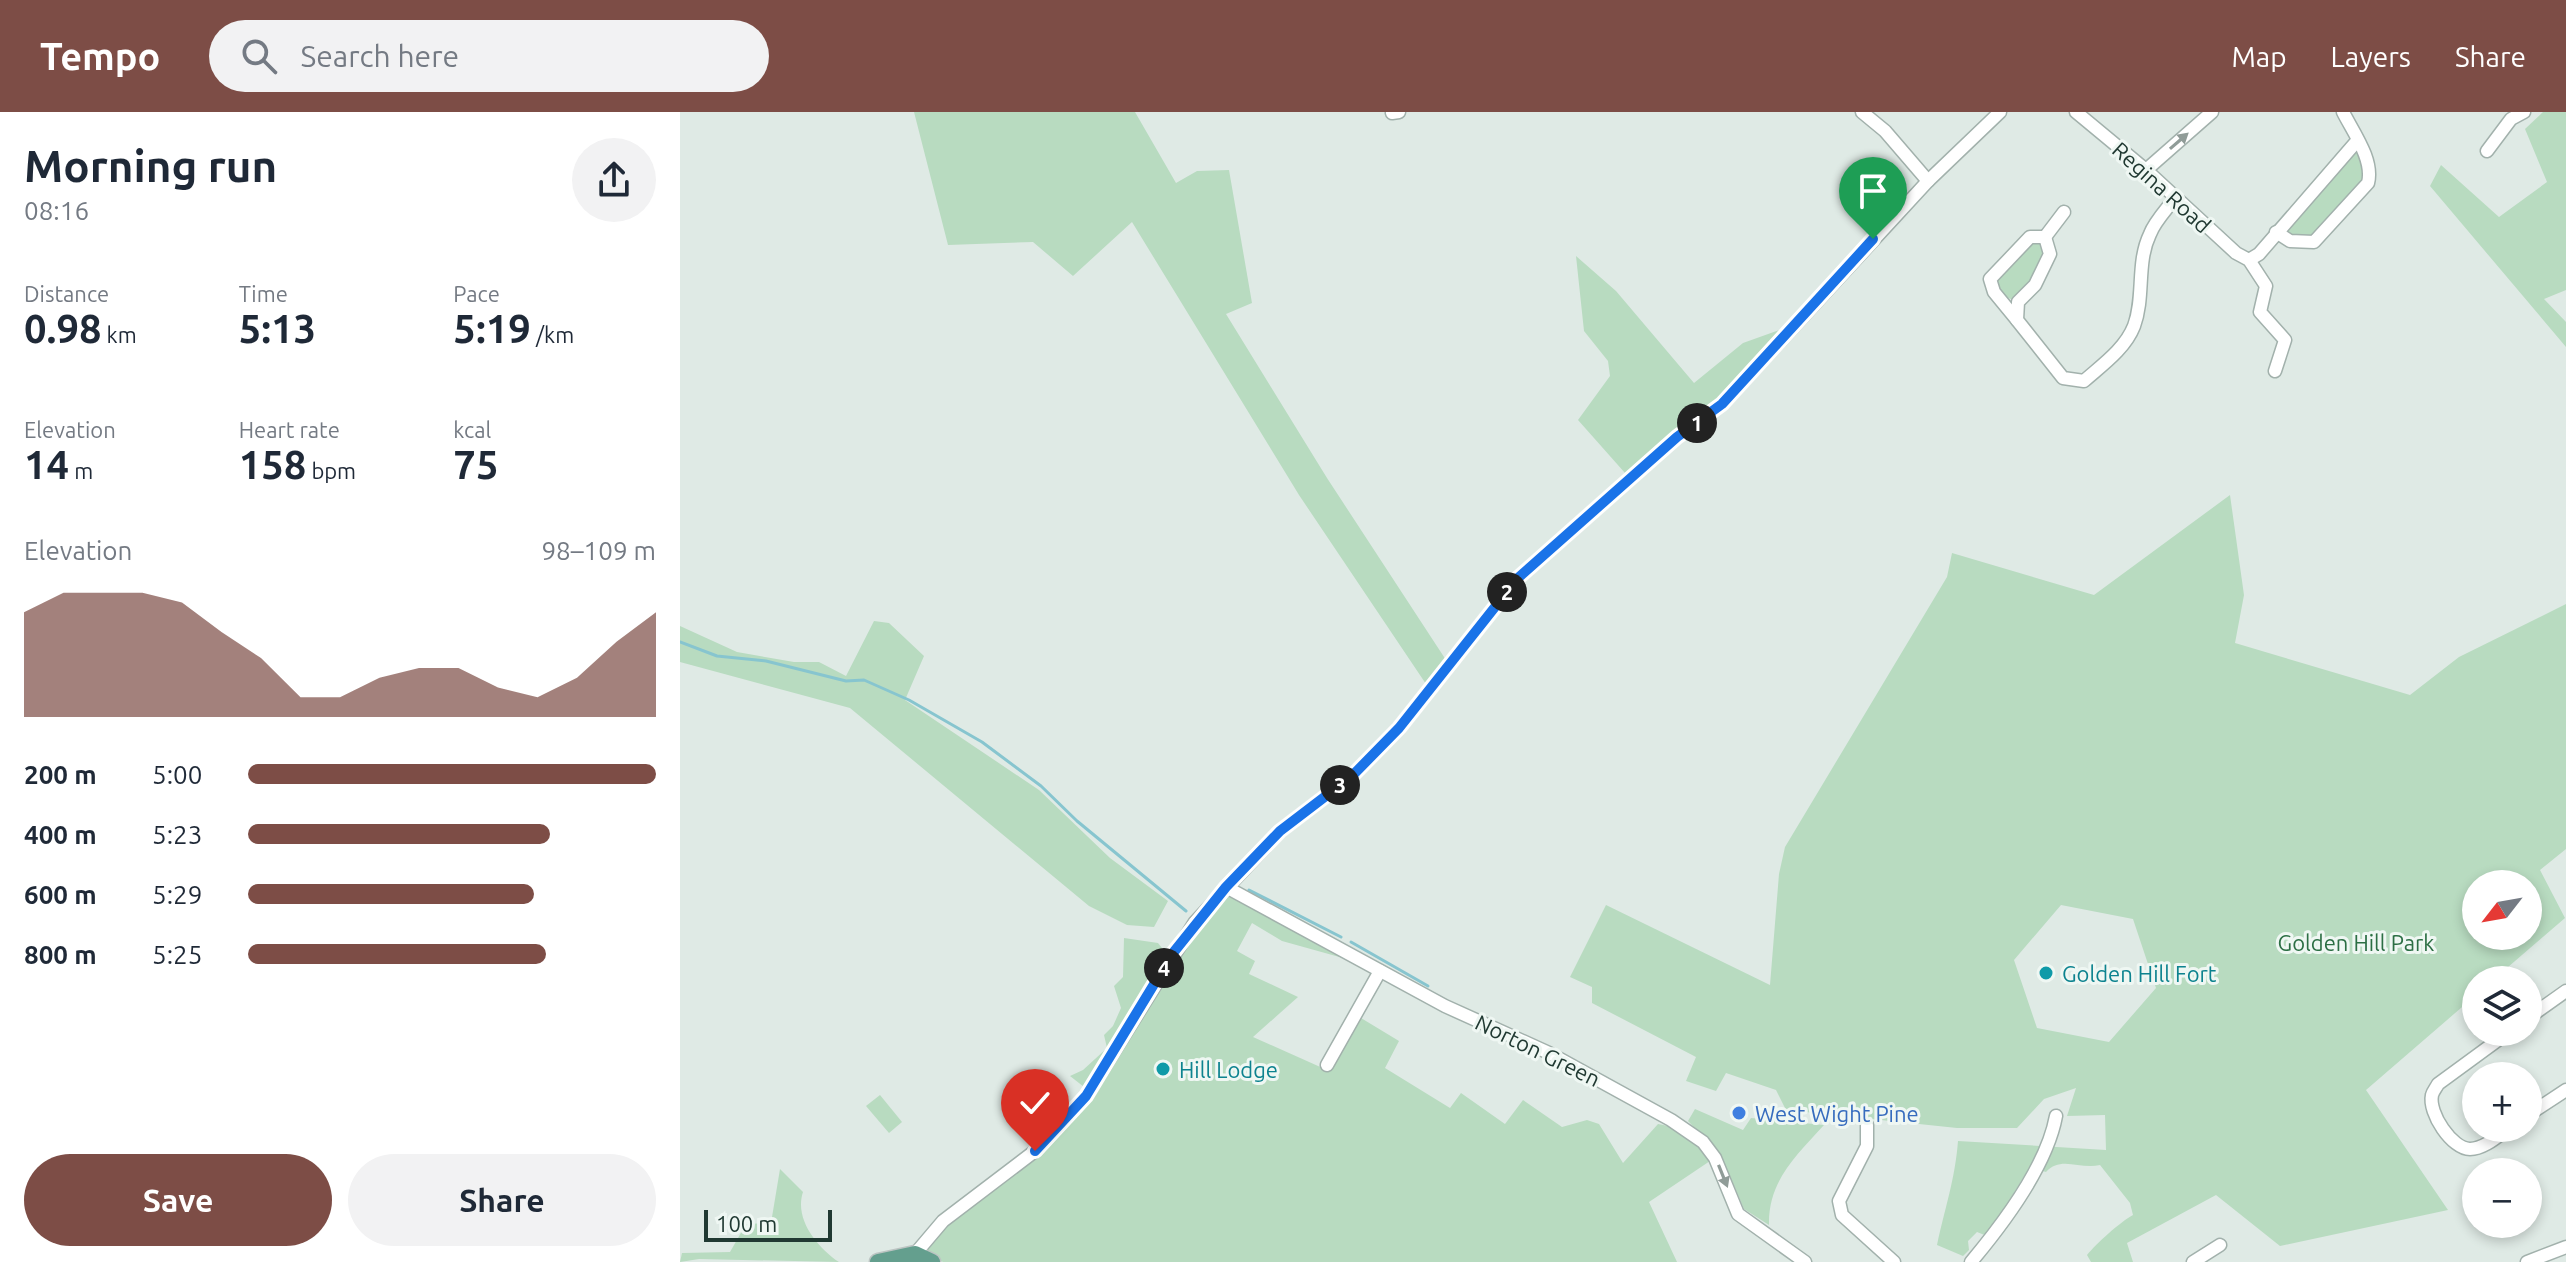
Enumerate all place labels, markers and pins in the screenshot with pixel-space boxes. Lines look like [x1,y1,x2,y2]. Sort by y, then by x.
pin [1839,157,1907,239]
pin: 1 [1677,403,1717,443]
pin: 2 [1487,572,1527,612]
pin: 3 [1320,765,1360,805]
pin: 4 [1144,948,1184,988]
place label: Golden Hill Fort [2062,961,2217,986]
marker: Golden Hill Fort [2037,964,2055,982]
place label: Hill Lodge [1179,1057,1278,1082]
marker: Hill Lodge [1154,1060,1172,1078]
pin [1001,1069,1069,1151]
place label: West Wight Pine [1755,1101,1919,1126]
marker: West Wight Pine [1730,1104,1748,1122]

